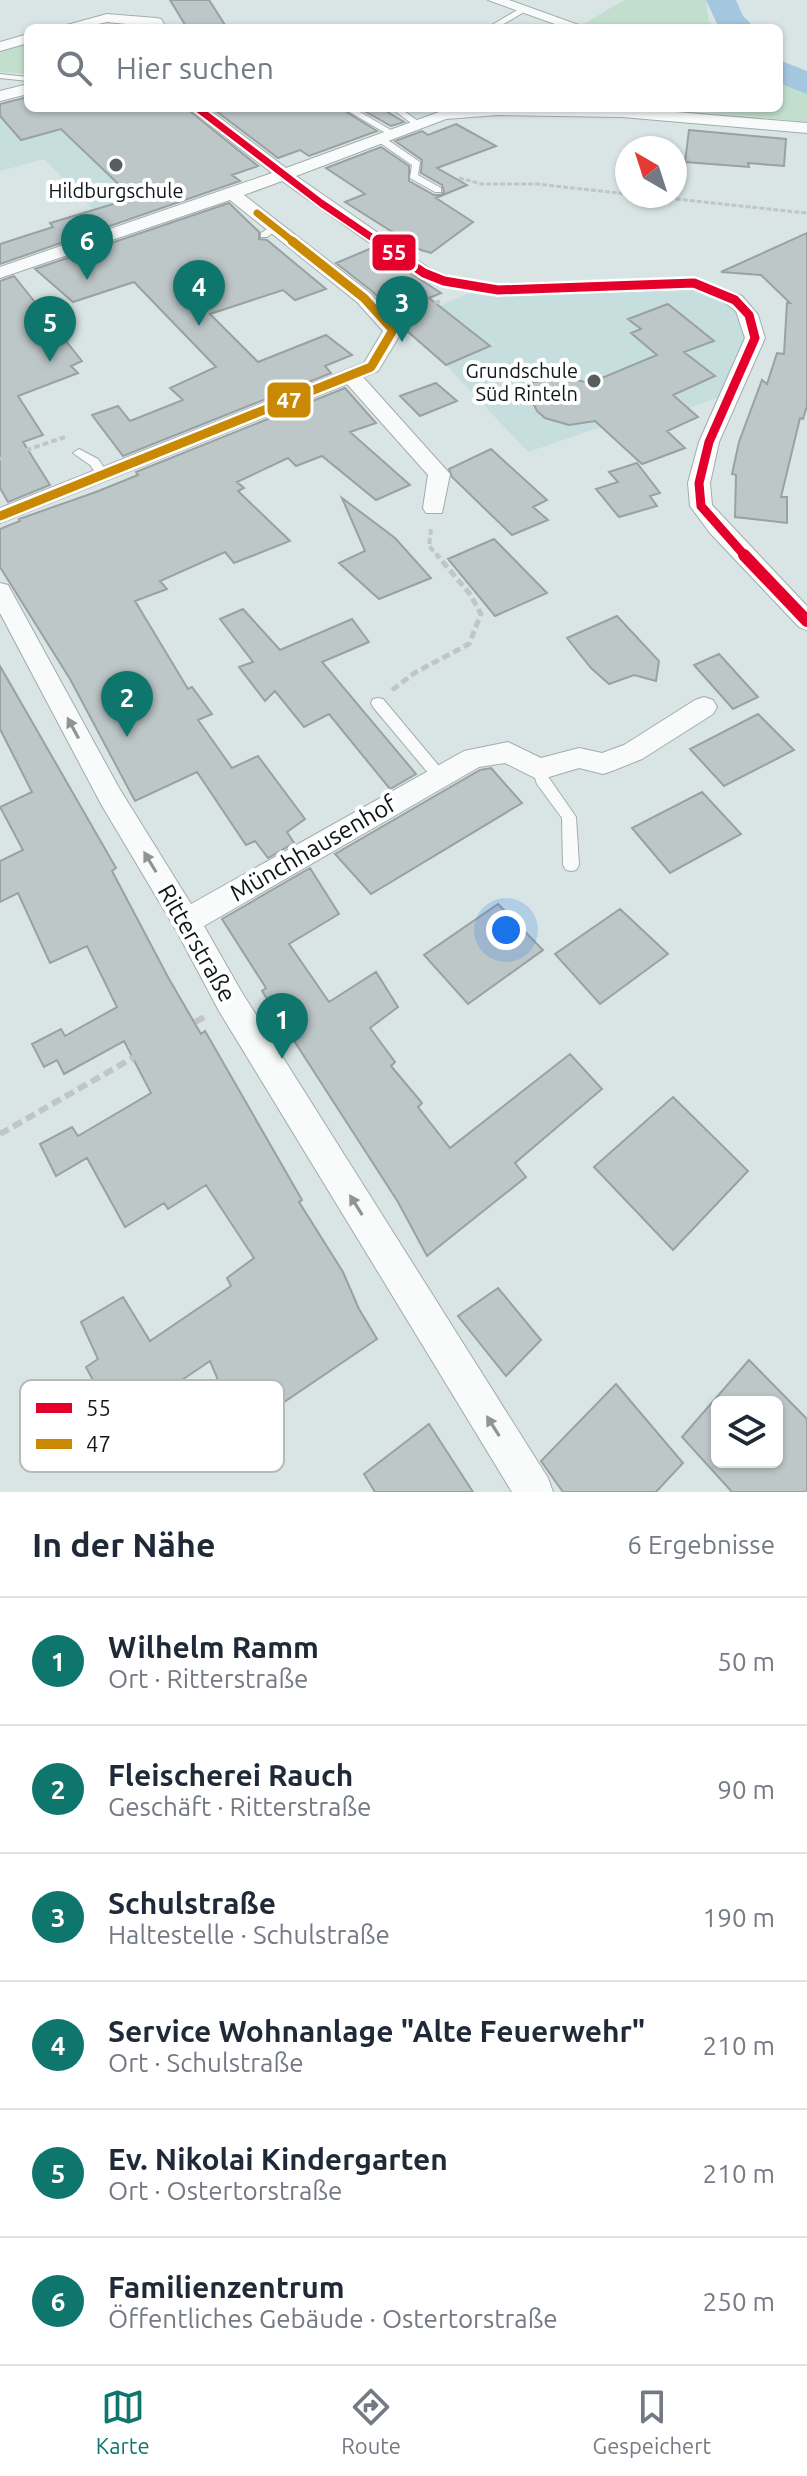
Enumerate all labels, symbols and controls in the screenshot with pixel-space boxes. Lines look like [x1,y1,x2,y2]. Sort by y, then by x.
search box [24,24,783,112]
icon: search [52,46,96,90]
text: Hier suchen [116,51,274,85]
north arrow [615,136,687,208]
marker: Hildburgschule [107,156,125,174]
place label: Hildburgschule [48,179,184,202]
pin: 6 [61,214,113,280]
line badge: 55 [371,233,417,272]
text: 55 [382,239,406,264]
pin: 4 [173,260,225,326]
pin: 3 [376,276,428,342]
pin: 5 [24,296,76,362]
place label: Grundschule Süd Rinteln [466,359,578,405]
marker: Grundschule Süd Rinteln [585,372,603,390]
line badge: 47 [266,381,312,419]
text: 47 [277,387,301,412]
pin: 2 [101,671,153,737]
one-way arrow [67,716,80,739]
street label: Münchhausenhof [225,789,402,906]
one-way arrow [144,851,158,873]
street label: Ritterstraße [153,880,241,1006]
your location [486,910,526,950]
pin: 1 [256,993,308,1059]
one-way arrow [349,1194,363,1216]
legend [20,1380,284,1472]
text: 55 [86,1395,111,1420]
map controls [711,1396,783,1468]
button: layers [711,1396,783,1468]
one-way arrow [486,1415,500,1437]
text: 47 [86,1431,111,1456]
text: In der Nähe [32,1525,215,1563]
text: 6 Ergebnisse [627,1530,775,1559]
text: Wilhelm Ramm [108,1630,319,1664]
text: 1 [51,1647,65,1676]
text: 50 m [717,1647,775,1676]
text: Ort · Ritterstraße [108,1664,308,1693]
text: Fleischerei Rauch [108,1758,353,1792]
text: 2 [51,1775,65,1804]
text: 90 m [717,1775,775,1804]
text: Geschäft · Ritterstraße [108,1792,371,1821]
text: Schulstraße [108,1886,276,1920]
text: 3 [51,1903,65,1932]
text: 190 m [703,1903,775,1932]
text: Haltestelle · Schulstraße [108,1920,390,1949]
text: Service Wohnanlage "Alte Feuerwehr" [108,2014,645,2048]
text: 4 [51,2031,65,2060]
text: 210 m [703,2031,775,2060]
text: Ort · Schulstraße [108,2048,304,2077]
text: Ev. Nikolai Kindergarten [108,2142,448,2176]
text: 5 [51,2159,65,2188]
text: 210 m [703,2159,775,2188]
text: Ort · Ostertorstraße [108,2176,342,2205]
text: Familienzentrum [108,2270,345,2304]
text: 6 [51,2287,65,2316]
text: 250 m [703,2287,775,2316]
text: Öffentliches Gebäude · Ostertorstraße [108,2304,558,2333]
tab: Karte [96,2385,150,2458]
tab: Route [341,2385,401,2458]
tab: Gespeichert [593,2385,711,2458]

